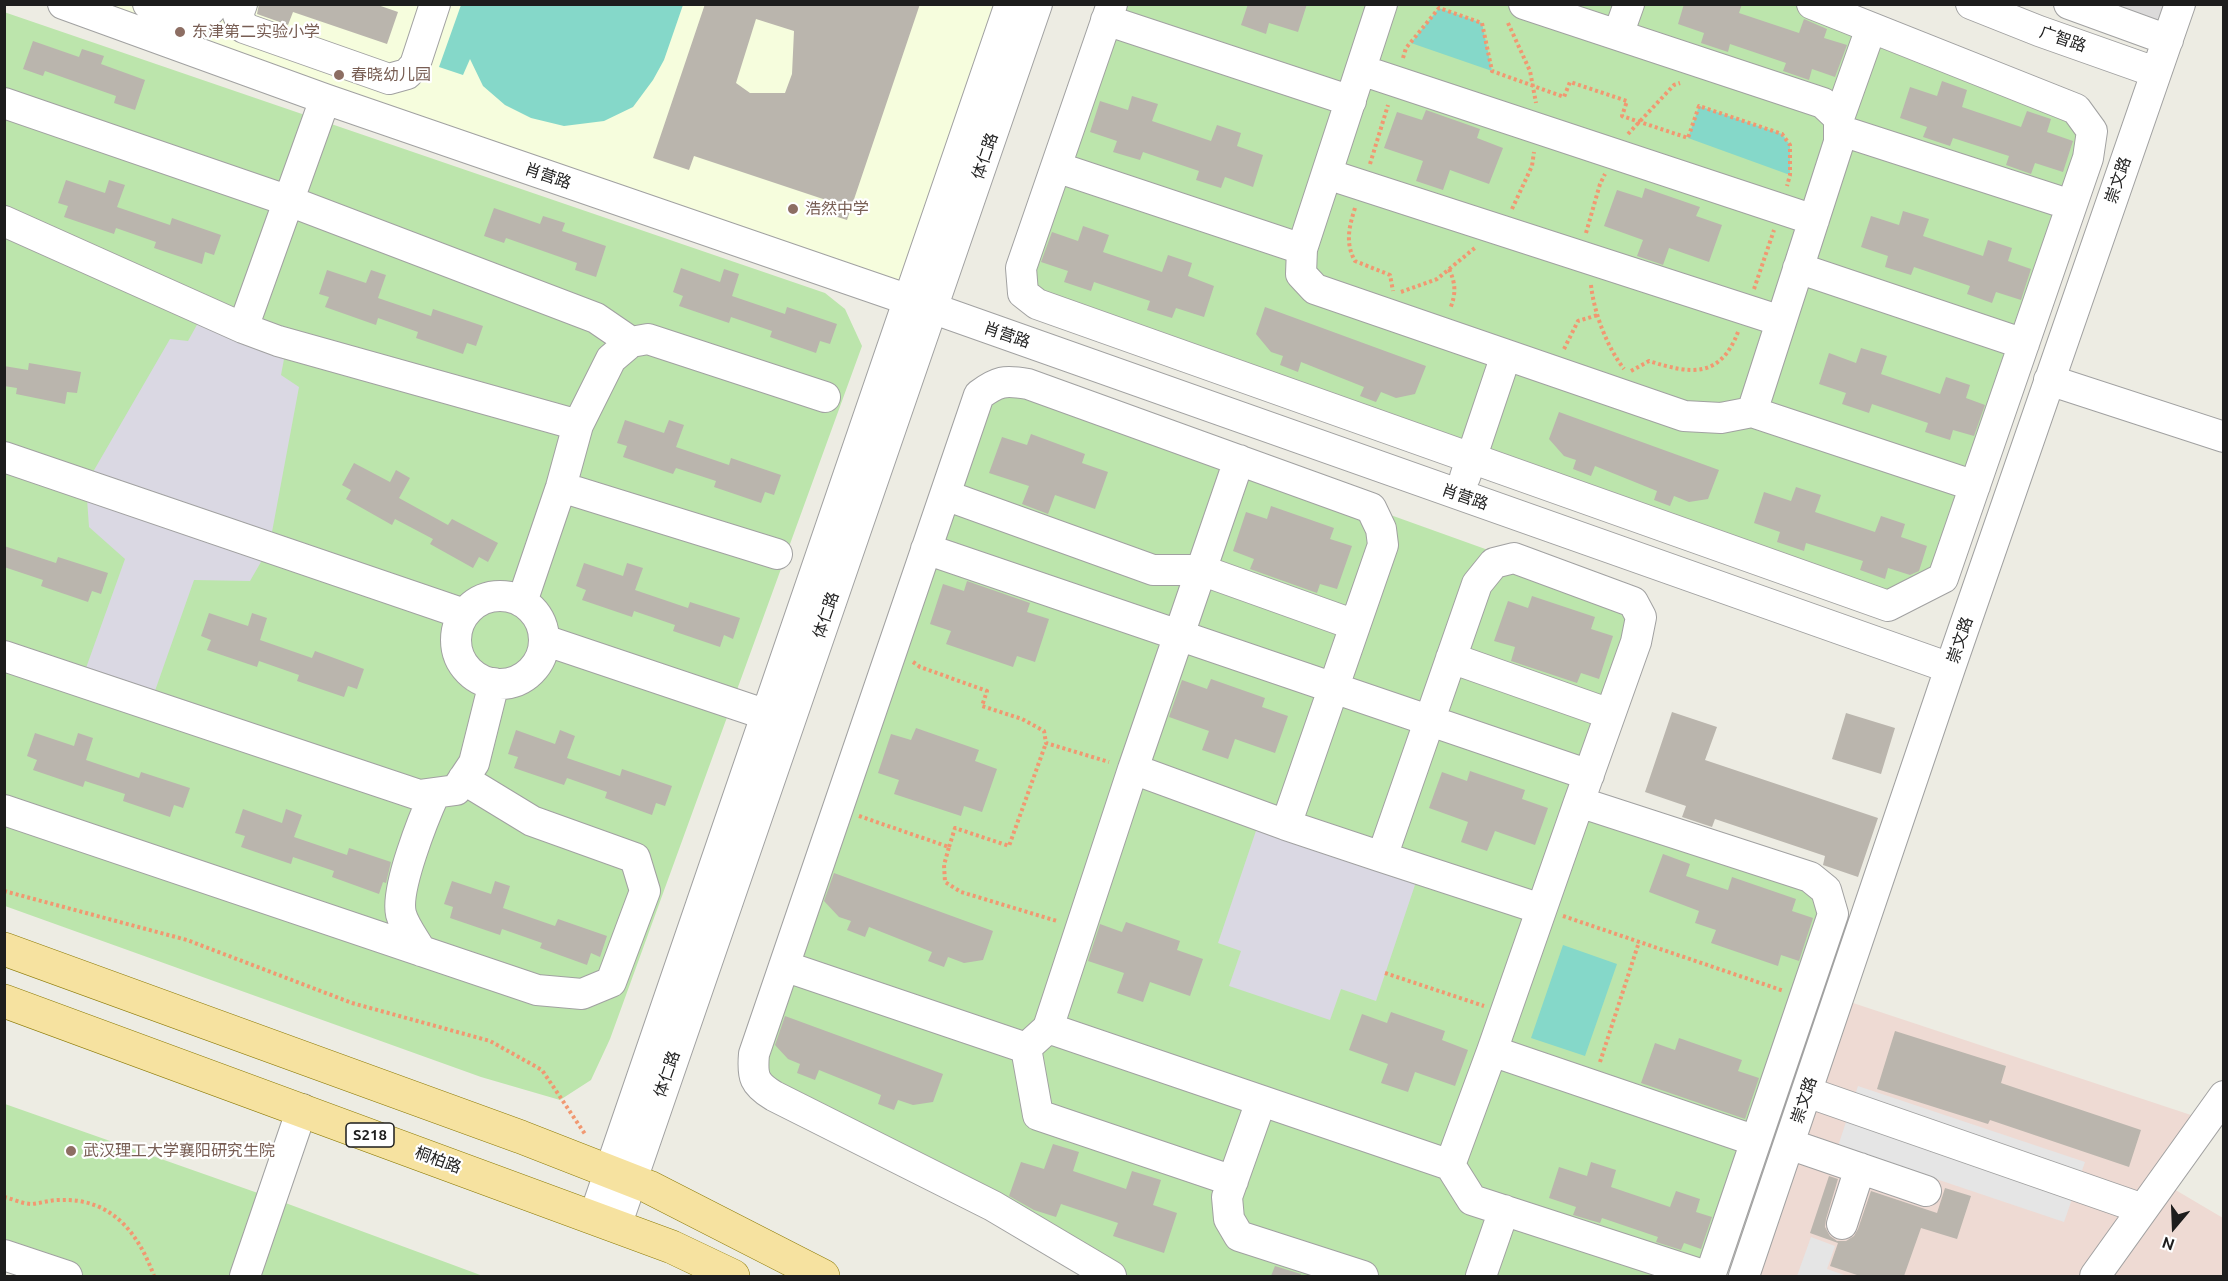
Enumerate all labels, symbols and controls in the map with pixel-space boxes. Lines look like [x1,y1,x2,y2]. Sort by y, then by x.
place label: 东津第二实验小学 [192,22,320,42]
street label: 广智路 [2037,22,2089,56]
marker: 东津第二实验小学 [173,25,187,39]
place label: 春晓幼儿园 [351,65,431,85]
marker: 春晓幼儿园 [332,68,346,82]
street label: 体仁路 [968,130,1002,182]
street label: 崇文路 [2101,154,2135,206]
street label: 肖营路 [522,159,574,193]
place label: 浩然中学 [805,199,869,219]
marker: 浩然中学 [786,202,800,216]
street label: 肖营路 [981,318,1033,352]
street label: 肖营路 [1439,480,1491,514]
street label: 体仁路 [809,589,843,641]
street label: 崇文路 [1943,614,1977,666]
street label: 体仁路 [650,1048,684,1100]
street label: 崇文路 [1787,1074,1821,1126]
road number: S218 [346,1123,394,1147]
place label: 武汉理工大学襄阳研究生院 [83,1141,275,1161]
street label: 桐柏路 [412,1143,464,1177]
marker: 武汉理工大学襄阳研究生院 [64,1144,78,1158]
north arrow [2144,1197,2204,1257]
text: N [2160,1234,2177,1254]

